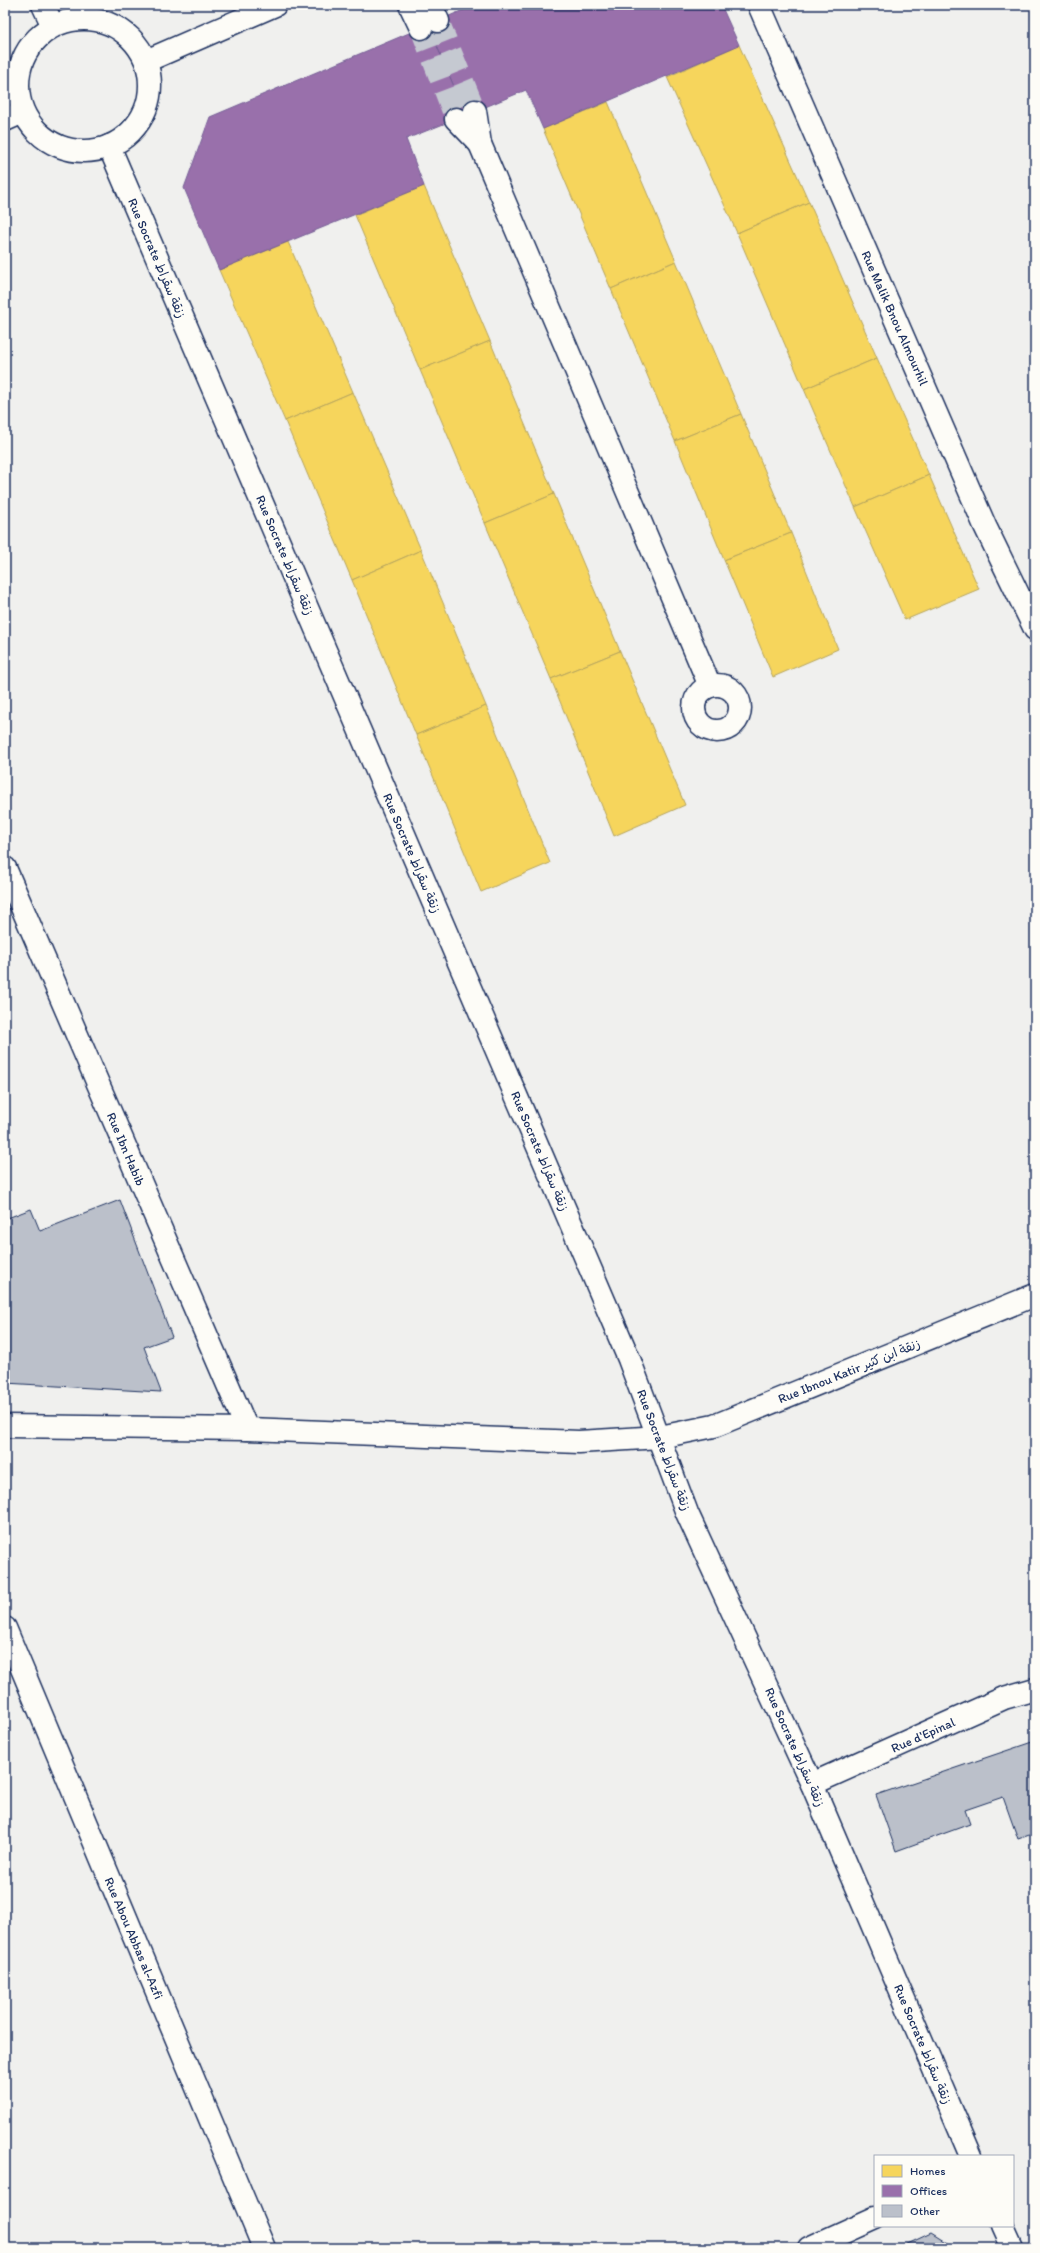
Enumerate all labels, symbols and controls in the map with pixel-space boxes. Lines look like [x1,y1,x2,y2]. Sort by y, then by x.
street label: Rue Socrate زنقة سقراط [124,196,189,321]
street label: Rue Malik Bnou Almourhil [858,248,932,388]
street label: Rue Socrate زنقة سقراط [252,493,317,618]
street label: Rue Socrate زنقة سقراط [379,791,444,916]
street label: Rue Socrate زنقة سقراط [507,1089,572,1214]
street label: Rue Ibn Habib [104,1110,148,1188]
street label: Rue Ibnou Katir زنقة ابن كثير [776,1336,923,1407]
street label: Rue Socrate زنقة سقراط [633,1387,694,1513]
street label: Rue Socrate زنقة سقراط [761,1685,828,1809]
street label: Rue d'Epinal [889,1714,958,1756]
street label: Rue Abou Abbas al-Azfi [101,1875,167,2001]
street label: Rue Socrate زنقة سقراط [890,1982,955,2107]
legend [874,2155,1014,2227]
text: Homes [910,2164,946,2178]
text: Offices [910,2184,947,2198]
text: Other [910,2204,940,2218]

